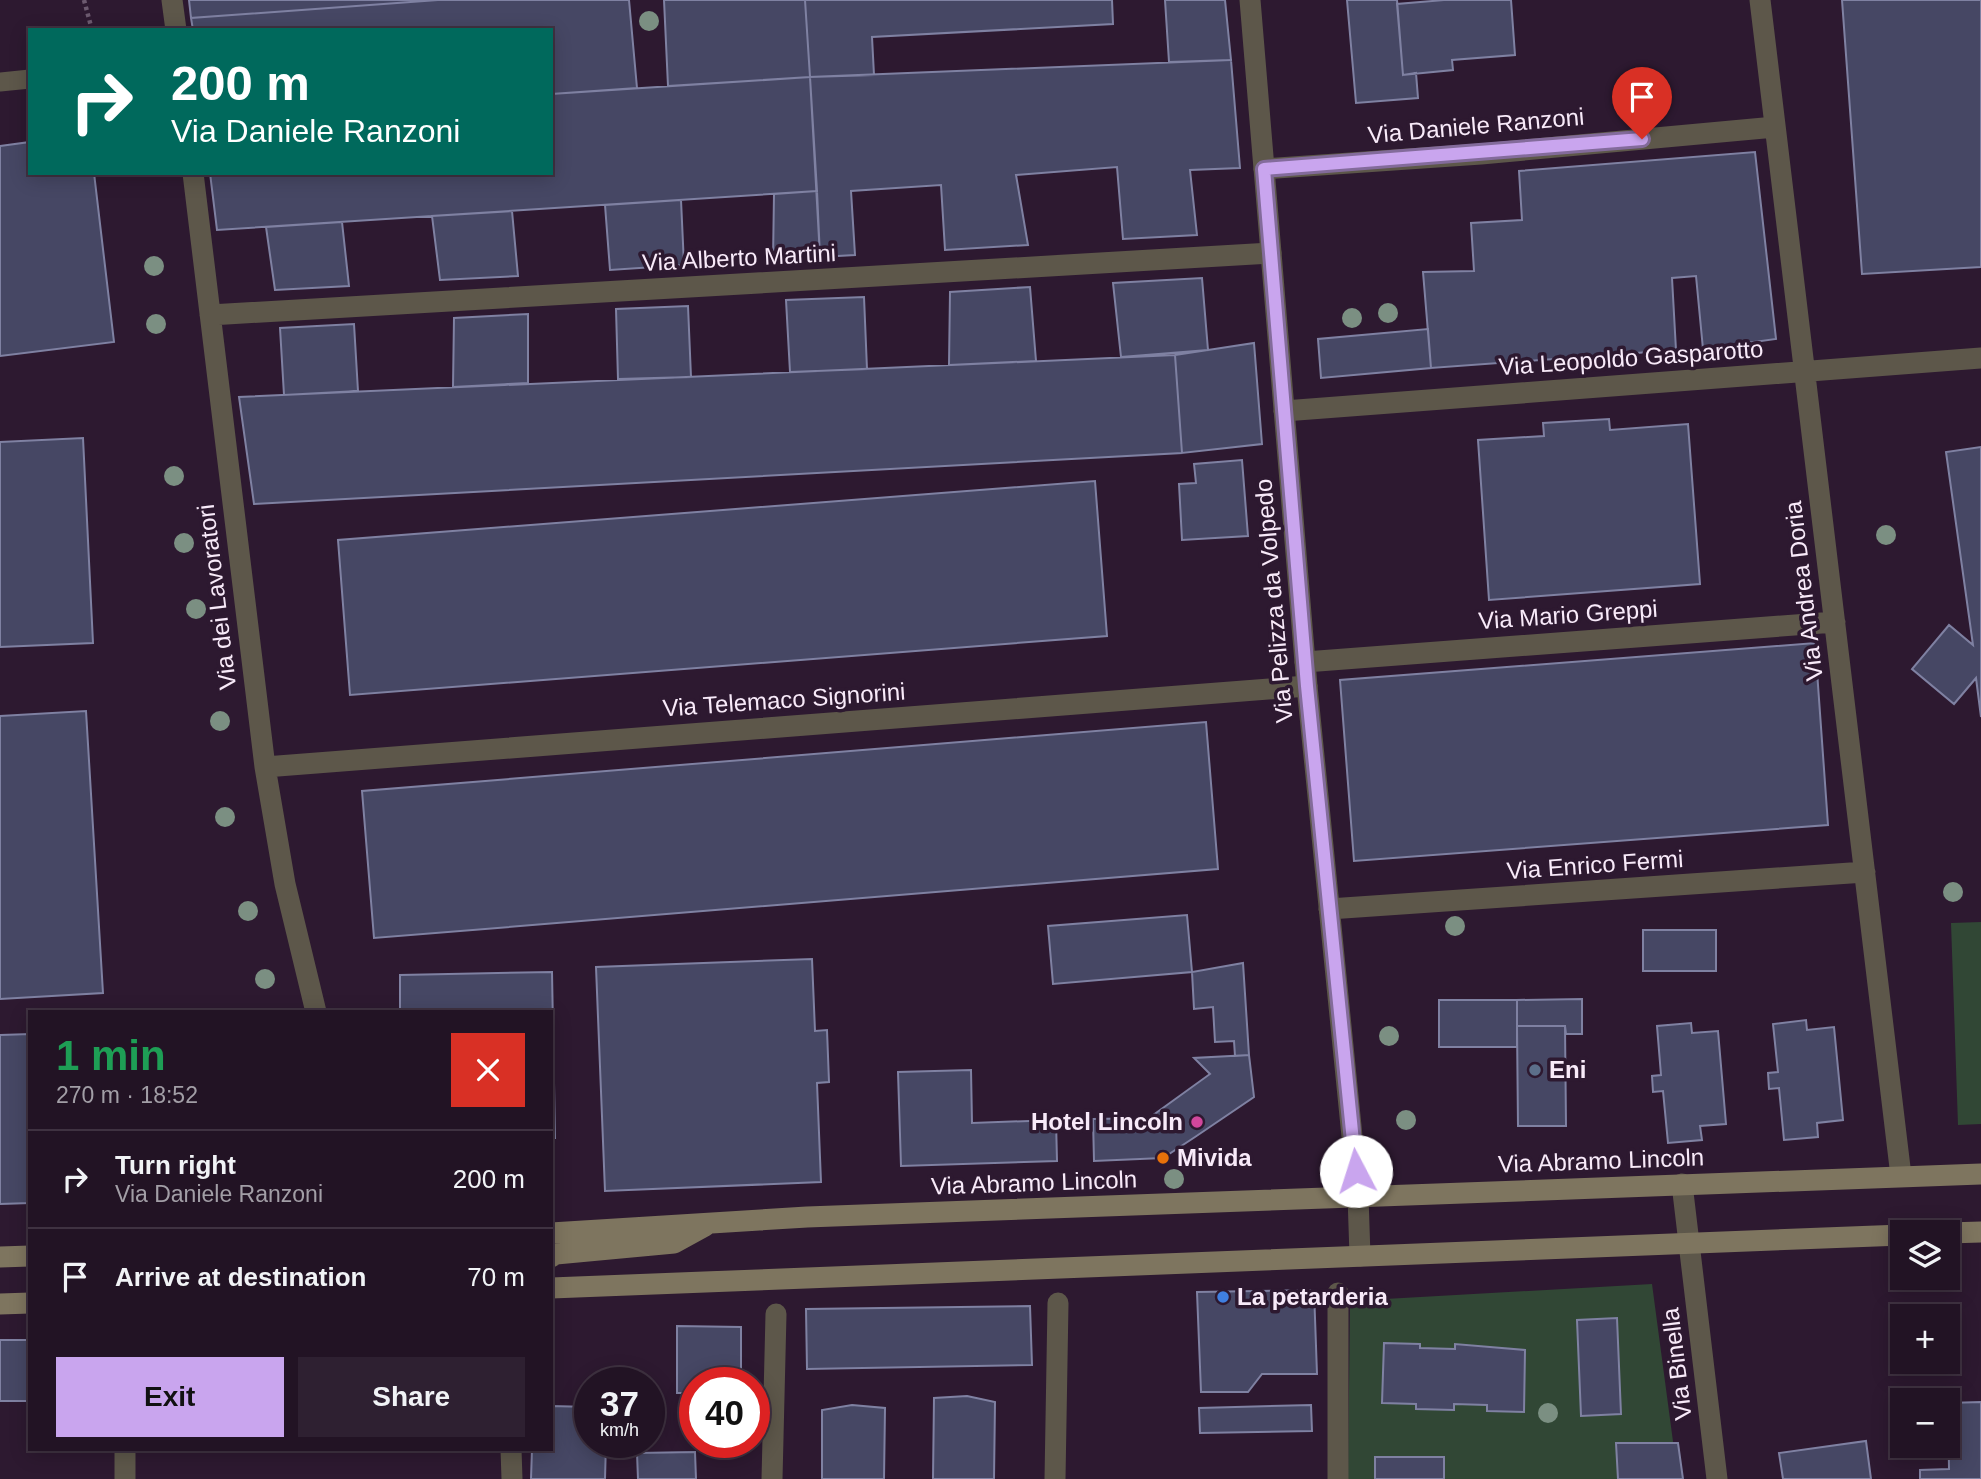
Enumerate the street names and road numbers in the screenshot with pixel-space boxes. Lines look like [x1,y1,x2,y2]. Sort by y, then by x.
street label: Via Daniele Ranzoni [1367,103,1585,148]
street label: Via Alberto Martini [641,239,837,276]
street label: Via Leopoldo Gasparotto [1498,335,1764,380]
street label: Via Pelizza da Volpedo [1249,478,1298,724]
street label: Via Andrea Doria [1779,499,1828,683]
street label: Via dei Lavoratori [192,503,241,691]
street label: Via Mario Greppi [1477,595,1659,634]
street label: Via Telemaco Signorini [662,678,906,721]
street label: Via Enrico Fermi [1506,845,1684,884]
street label: Via Abramo Lincoln [1497,1143,1705,1178]
street label: Via Abramo Lincoln [930,1165,1138,1200]
street label: Via Binella [1656,1306,1697,1422]

